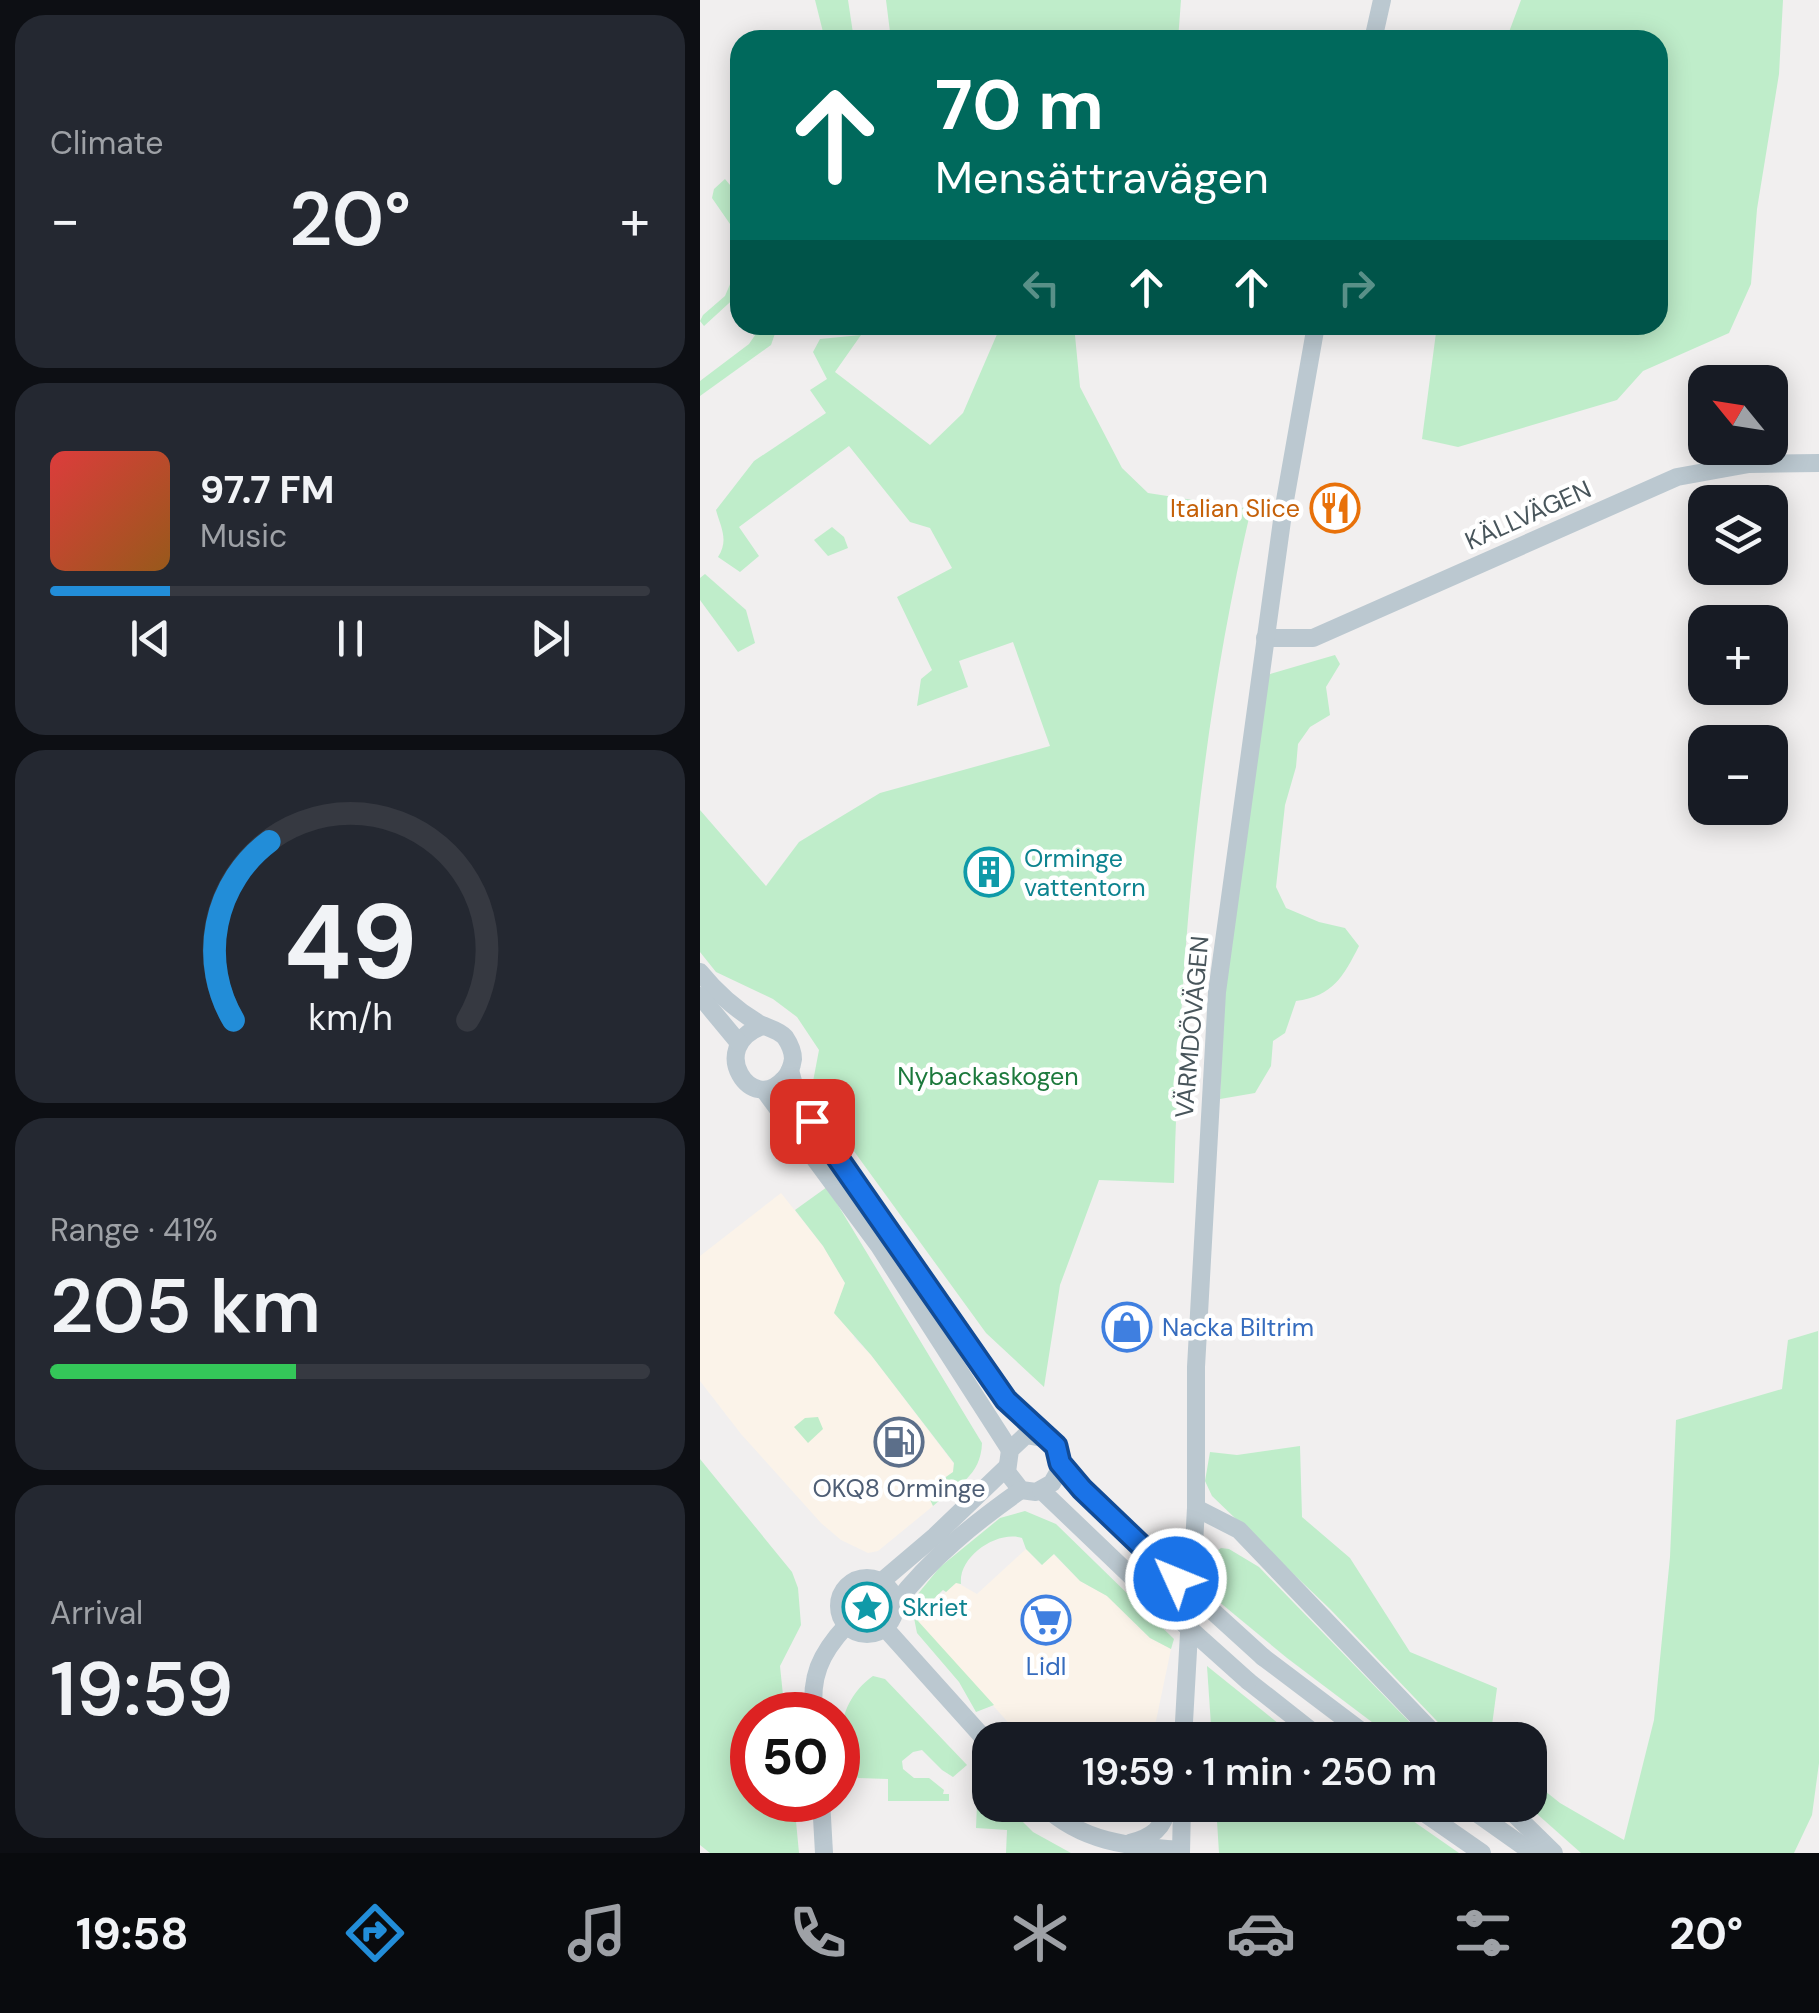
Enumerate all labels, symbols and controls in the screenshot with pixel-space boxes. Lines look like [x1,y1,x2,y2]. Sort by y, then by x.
text: 70 m [935,60,1104,151]
icon: ahead [770,70,900,200]
text: Climate [50,122,164,164]
text: Mensättravägen [935,148,1269,207]
text: 20° [289,171,411,268]
text: − [50,184,80,256]
text: + [620,184,650,256]
icon: left [1014,260,1069,315]
icon: ahead [1119,260,1174,315]
icon: ahead [1224,260,1279,315]
icon: right [1329,260,1384,315]
north arrow [1688,365,1788,465]
map controls [1688,365,1788,825]
text: 97.7 FM [200,465,334,515]
street label: KÄLLVÄGEN [1460,473,1596,557]
restaurant icon: Italian Slice [1309,482,1361,534]
button: layers [1688,485,1788,585]
place label: Italian Slice [1170,492,1300,525]
text: Music [200,515,287,557]
button: + [1688,605,1788,705]
icon: previous [123,611,178,666]
icon: pause [323,611,378,666]
icon: next [523,611,578,666]
button: − [1688,725,1788,825]
place label: Orminge vattentorn [1024,842,1145,904]
building icon: Orminge vattentorn [963,846,1015,898]
text: 49 [283,875,417,1010]
street label: VÄRMDÖVÄGEN [1168,934,1216,1120]
text: km/h [308,995,392,1041]
park label: Nybackaskogen [897,1060,1079,1093]
pin [770,1079,855,1164]
icon: arrive [785,1094,840,1149]
text: Range · 41% [50,1209,218,1251]
text: 205 km [50,1258,321,1355]
shop icon: Nacka Biltrim [1101,1301,1153,1353]
place label: Nacka Biltrim [1162,1311,1314,1344]
fuel station icon: OKQ8 Orminge [873,1416,925,1468]
place label: OKQ8 Orminge [812,1472,986,1505]
position arrow [1124,1527,1228,1631]
place icon: Skriet [841,1581,893,1633]
place label: Skriet [902,1591,968,1624]
text: Arrival [50,1592,143,1634]
supermarket icon: Lidl [1020,1594,1072,1646]
text: 19:59 [50,1641,233,1738]
place label: Lidl [1026,1650,1066,1683]
speed limit sign: 50 [730,1692,860,1822]
text: 19:59 · 1 min · 250 m [1082,1747,1437,1797]
icon: directions [340,1898,410,1968]
icon: music [562,1898,632,1968]
icon: phone [783,1898,853,1968]
icon: climate [1005,1898,1075,1968]
icon: car [1226,1898,1296,1968]
icon: filters [1448,1898,1518,1968]
text: 19:58 [76,1904,189,1963]
text: 20° [1669,1904,1743,1963]

